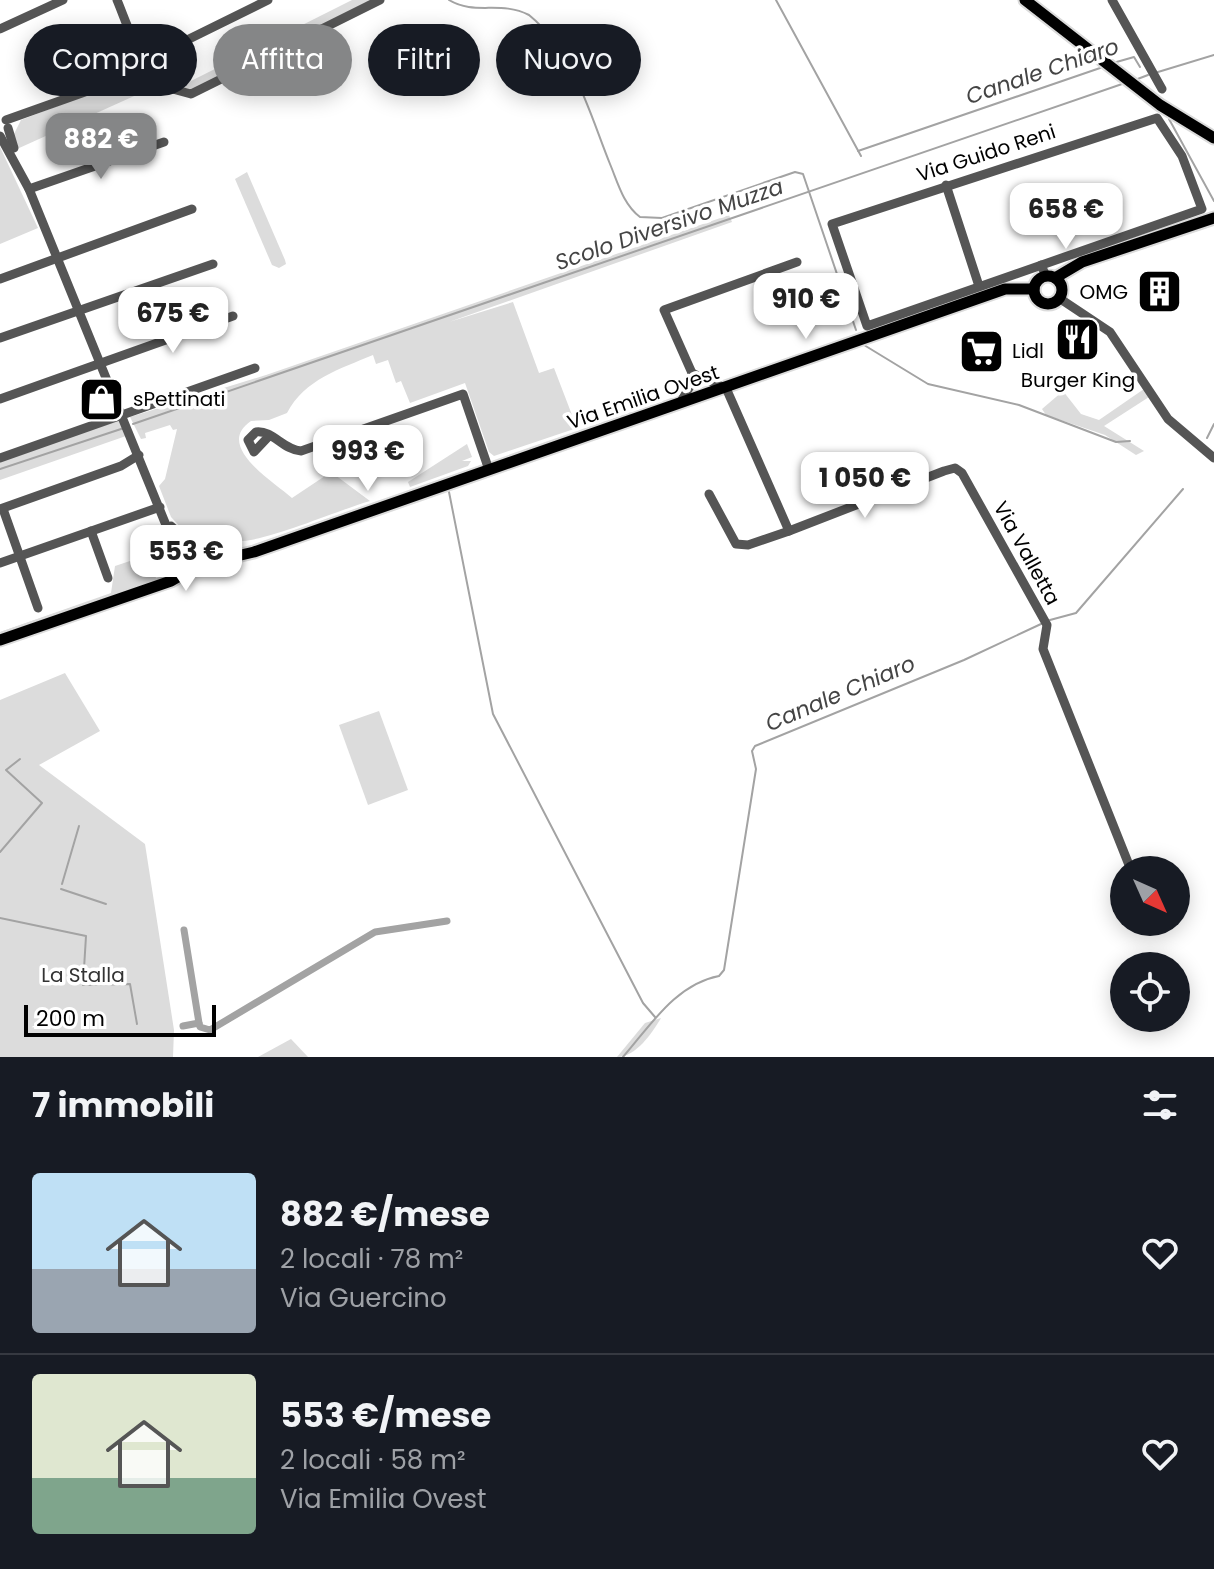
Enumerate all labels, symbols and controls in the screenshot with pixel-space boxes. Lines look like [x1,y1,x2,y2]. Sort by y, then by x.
chip: Compra [24,24,197,96]
chip: Affitta [213,24,352,96]
chip: Filtri [368,24,480,96]
chip: Nuovo [496,24,641,96]
water label: Canale Chiaro [961,31,1123,112]
pin: 882 € [45,113,157,181]
street label: Via Guido Reni [913,117,1059,189]
text: 882 € [64,121,138,157]
water label: Scolo Diversivo Muzza [551,171,787,278]
pin: 658 € [1010,183,1122,251]
text: 658 € [1028,191,1104,227]
building icon: OMG [1135,268,1183,316]
pin: 910 € [750,273,862,341]
place label: OMG [1080,278,1128,306]
text: 910 € [772,281,840,317]
pin: 675 € [117,287,229,355]
text: 675 € [136,295,210,331]
restaurant icon: Burger King [1054,316,1102,364]
supermarket icon: Lidl [957,327,1005,375]
place label: Lidl [1012,337,1044,365]
street label: Via Emilia Ovest [563,358,723,436]
place label: Burger King [1021,366,1135,394]
shop icon: sPettinati [78,375,126,423]
place label: sPettinati [133,385,225,413]
pin: 993 € [312,425,424,493]
text: 993 € [331,433,405,469]
pin: 1 050 € [791,452,939,520]
text: 1 050 € [819,460,911,496]
street label: Via Valletta [987,496,1067,610]
pin: 553 € [130,525,242,593]
text: 553 € [148,533,224,569]
water label: Canale Chiaro [760,648,920,739]
north arrow [1110,856,1190,936]
map controls [1110,856,1190,1032]
button: locate [1110,952,1190,1032]
park label: La Stalla [41,961,125,989]
scale bar [24,1001,216,1037]
text: 200 m [36,1003,105,1034]
text: 7 immobili [32,1081,214,1129]
icon: filters [1138,1083,1182,1127]
text: 882 €/mese [280,1190,490,1238]
icon: home [96,1205,192,1301]
icon: heart [1138,1231,1182,1275]
text: 2 locali · 78 m² [280,1241,463,1277]
text: Via Guercino [280,1280,447,1316]
text: 553 €/mese [280,1391,491,1439]
icon: home [96,1406,192,1502]
icon: heart [1138,1432,1182,1476]
text: 2 locali · 58 m² [280,1442,466,1478]
text: Via Emilia Ovest [280,1481,487,1517]

